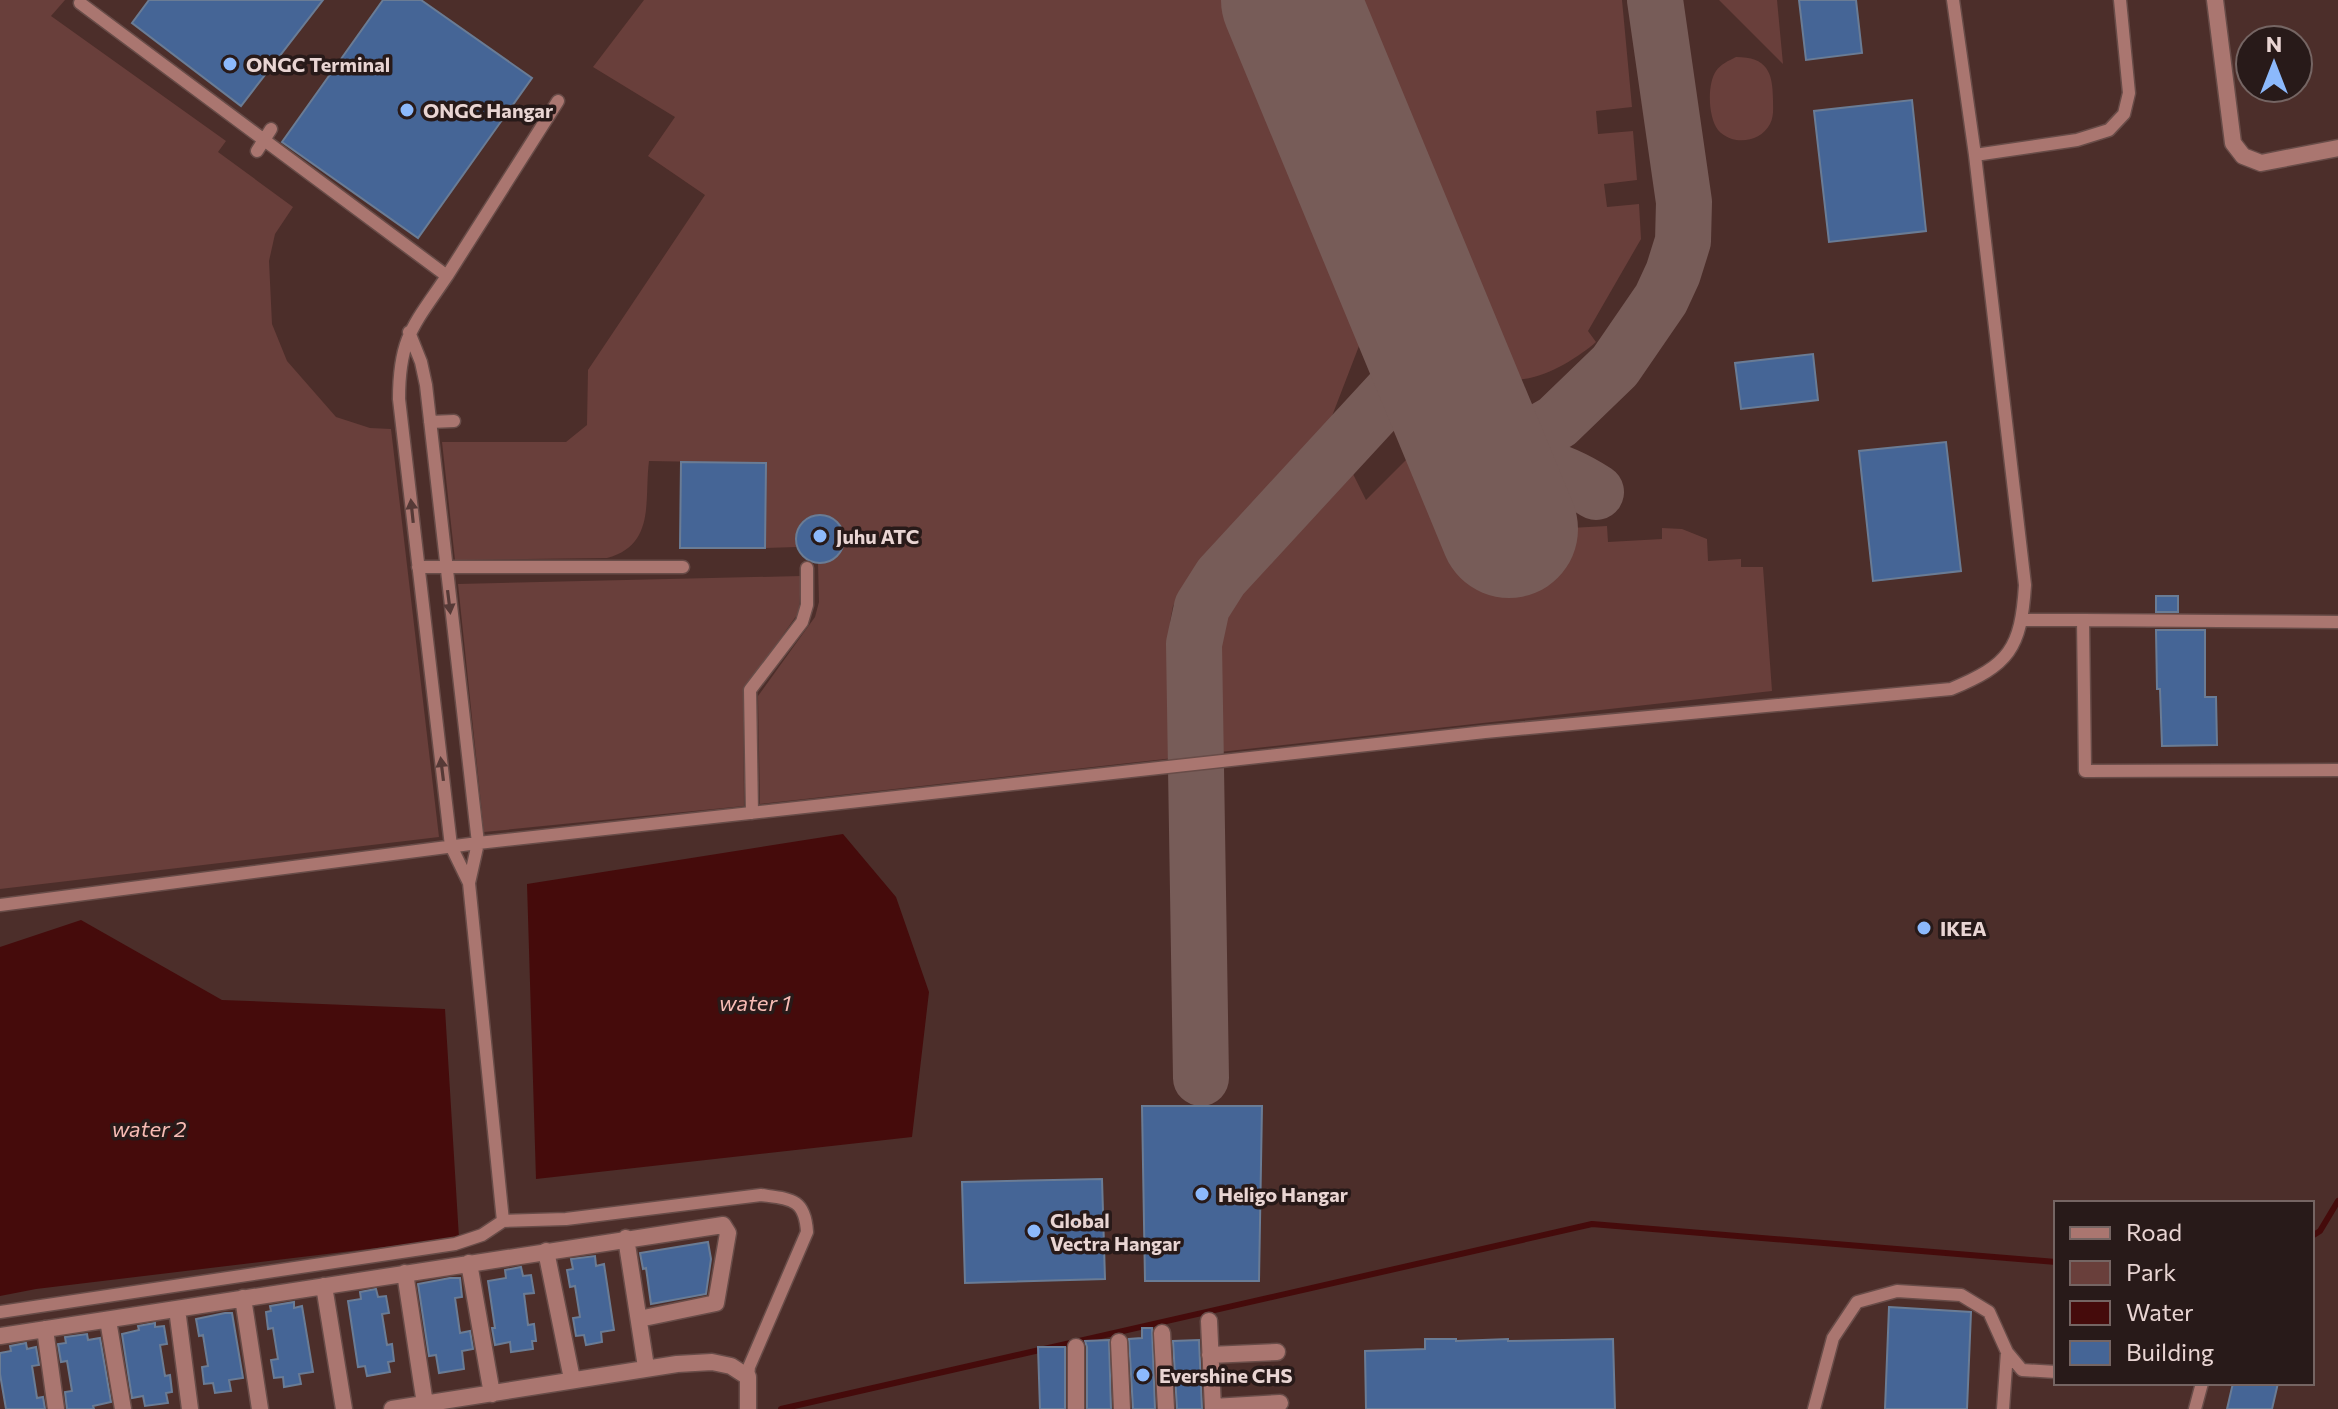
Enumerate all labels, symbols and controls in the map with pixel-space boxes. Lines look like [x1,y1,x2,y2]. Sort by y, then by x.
north arrow [2234,24,2314,104]
text: N [2266,30,2282,57]
place label: ONGC Terminal [246,52,390,76]
marker: ONGC Terminal [221,55,239,73]
place label: ONGC Hangar [423,98,553,122]
marker: ONGC Hangar [398,101,416,119]
one-way arrow [406,498,419,523]
place label: Juhu ATC [836,524,919,548]
marker: Juhu ATC [811,527,829,545]
one-way arrow [442,589,455,614]
one-way arrow [436,756,449,781]
place label: IKEA [1940,916,1987,940]
marker: IKEA [1915,919,1933,937]
water label: water 1 [719,989,791,1016]
water label: water 2 [112,1115,187,1142]
place label: Heligo Hangar [1218,1182,1348,1206]
marker: Heligo Hangar [1193,1185,1211,1203]
legend [2054,1201,2314,1385]
place label: Global Vectra Hangar [1050,1208,1181,1255]
text: Road [2126,1217,2182,1246]
marker: Global Vectra Hangar [1025,1222,1043,1240]
text: Park [2126,1257,2176,1286]
text: Water [2126,1297,2194,1326]
text: Building [2126,1337,2214,1366]
place label: Evershine CHS [1159,1363,1292,1387]
marker: Evershine CHS [1134,1366,1152,1384]

